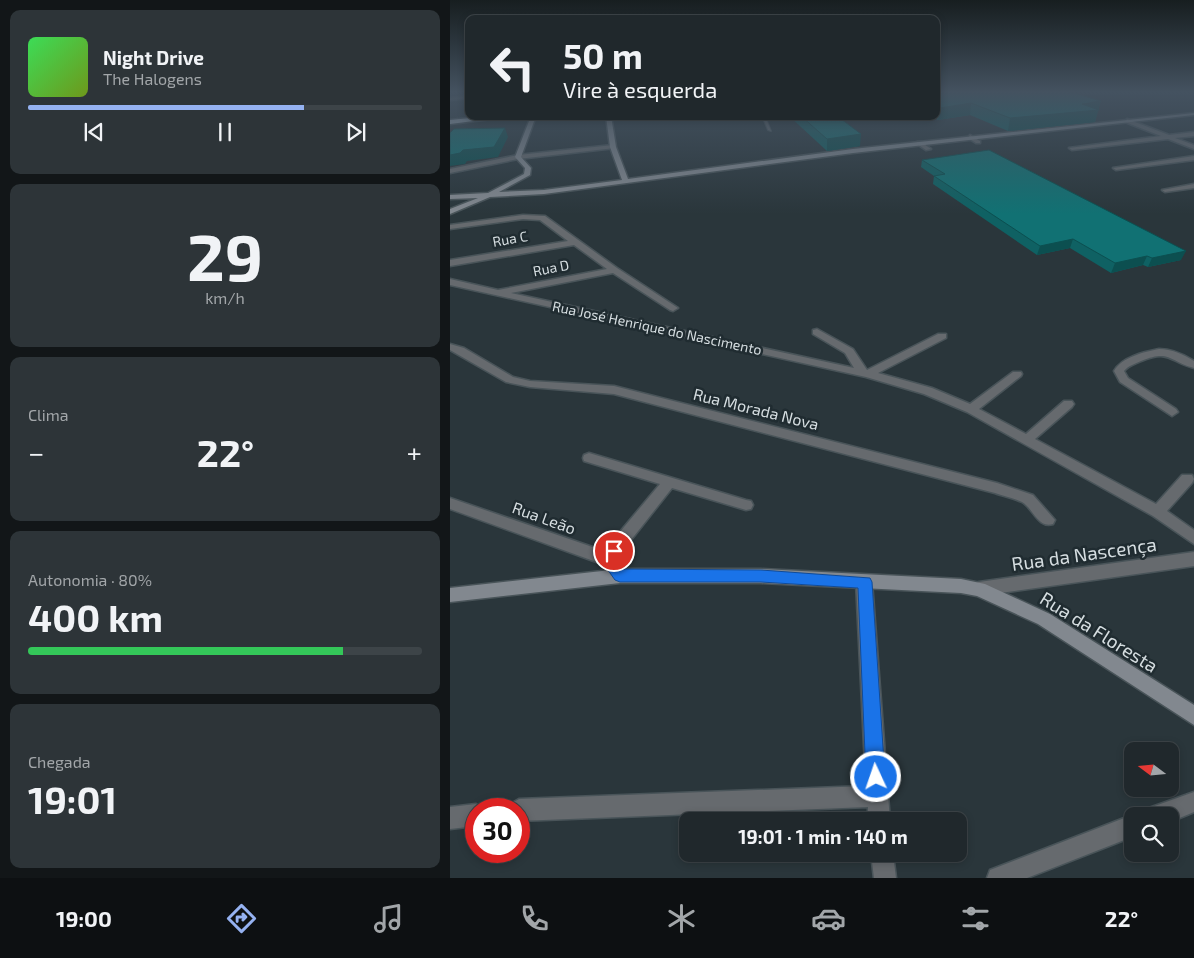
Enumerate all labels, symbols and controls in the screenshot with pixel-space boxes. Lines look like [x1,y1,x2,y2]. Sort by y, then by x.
text: 50 m [563,34,643,76]
icon: left [480,35,545,100]
text: Night Drive [103,46,204,69]
text: The Halogens [103,69,202,88]
text: Vire à esquerda [563,76,717,102]
icon: previous [80,118,108,146]
icon: pause [211,118,239,146]
icon: next [342,118,370,146]
text: 29 [187,216,263,294]
street label: Rua C [491,227,529,250]
street label: Rua D [531,256,571,279]
text: km/h [205,288,245,307]
street label: Rua José Henrique do Nascimento [551,297,763,358]
street label: Rua Morada Nova [691,384,821,433]
text: Clima [28,405,69,424]
text: 22° [197,429,254,475]
text: − [28,435,44,469]
text: + [407,435,422,469]
street label: Rua Leão [510,497,578,538]
pin [593,530,635,572]
street label: Rua da Nascença [1010,532,1158,576]
icon: arrive [600,537,628,565]
text: Autonomia · 80% [28,570,152,589]
street label: Rua da Floresta [1036,586,1162,677]
text: 400 km [28,594,163,640]
north arrow [1124,742,1179,798]
map controls [1124,742,1179,862]
position arrow [849,750,901,802]
text: Chegada [28,752,91,771]
text: 19:01 [28,776,117,822]
speed limit sign: 30 [465,798,530,863]
button: search [1124,807,1179,862]
text: 19:01 · 1 min · 140 m [738,825,908,848]
icon: directions [224,901,259,936]
icon: music [371,901,406,936]
icon: phone [517,901,552,936]
icon: climate [664,901,699,936]
icon: car [811,901,846,936]
icon: filters [958,901,993,936]
text: 19:00 [56,905,112,931]
text: 22° [1105,905,1138,931]

